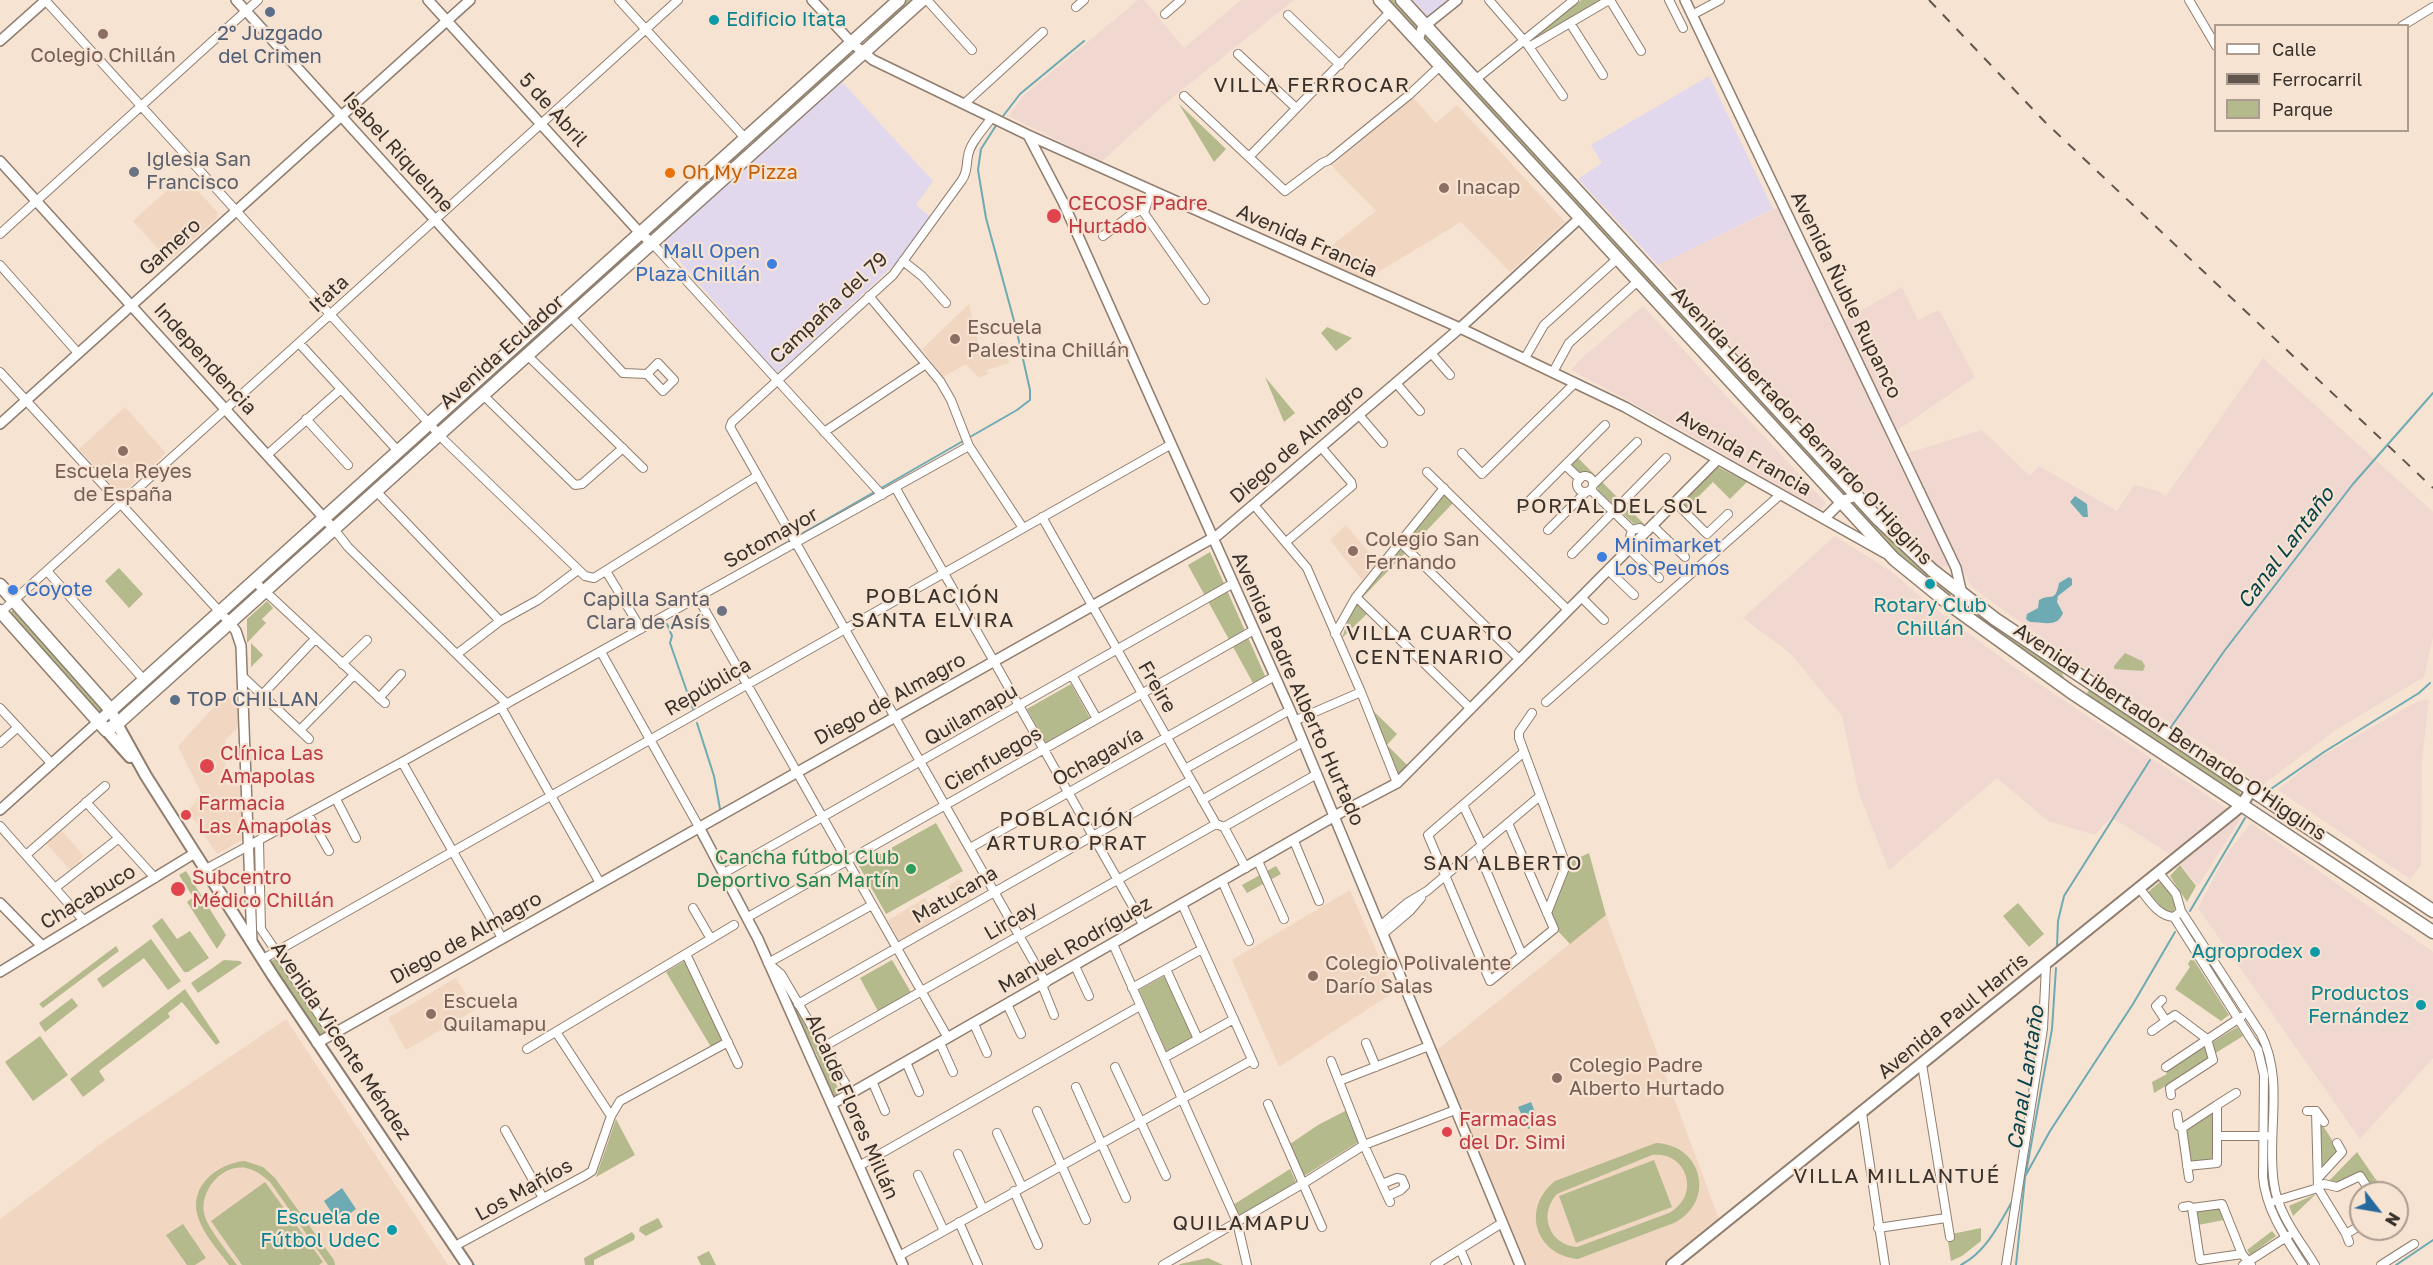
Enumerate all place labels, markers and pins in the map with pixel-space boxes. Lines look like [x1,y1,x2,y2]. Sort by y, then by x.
marker: 2° Juzgado del Crimen [263,5,277,19]
place label: Edificio Itata [726,8,846,32]
marker: Edificio Itata [707,13,721,27]
place label: 2° Juzgado del Crimen [217,22,323,69]
marker: Colegio Chillán [96,27,110,41]
place label: Colegio Chillán [30,44,176,68]
place label: Iglesia San Francisco [146,148,251,195]
place label: Oh My Pizza [682,161,798,185]
marker: Iglesia San Francisco [127,165,141,179]
marker: Oh My Pizza [663,166,677,180]
place label: Inacap [1456,176,1520,200]
marker: Inacap [1437,181,1451,195]
place label: CECOSF Padre Hurtado [1068,192,1207,239]
marker: CECOSF Padre Hurtado [1045,207,1063,225]
place label: Mall Open Plaza Chillán [635,240,760,287]
marker: Mall Open Plaza Chillán [765,257,779,271]
place label: Escuela Palestina Chillán [967,316,1129,363]
marker: Escuela Palestina Chillán [948,332,962,346]
marker: Escuela Reyes de España [116,444,130,458]
place label: Escuela Reyes de España [54,460,192,507]
place label: Colegio San Fernando [1365,528,1479,575]
place label: Minimarket Los Peumos [1614,534,1730,581]
marker: Colegio San Fernando [1346,544,1360,558]
marker: Minimarket Los Peumos [1595,550,1609,564]
marker: Rotary Club Chillán [1923,577,1937,591]
place label: Coyote [25,578,93,602]
marker: Coyote [6,583,20,597]
place label: Capilla Santa Clara de Asís [583,588,710,635]
place label: Rotary Club Chillán [1873,594,1987,641]
marker: Capilla Santa Clara de Asís [715,604,729,618]
place label: TOP CHILLAN [187,688,319,712]
marker: TOP CHILLAN [168,693,182,707]
place label: Clínica Las Amapolas [220,742,324,789]
marker: Clínica Las Amapolas [198,757,216,775]
place label: Farmacia Las Amapolas [198,792,331,839]
marker: Farmacia Las Amapolas [179,808,193,822]
place label: Cancha fútbol Club Deportivo San Martín [696,846,899,893]
marker: Cancha fútbol Club Deportivo San Martín [904,862,918,876]
place label: Subcentro Médico Chillán [192,866,334,913]
marker: Subcentro Médico Chillán [169,880,187,898]
place label: Agroprodex [2192,940,2303,964]
marker: Agroprodex [2308,945,2322,959]
place label: Colegio Polivalente Darío Salas [1325,952,1511,999]
marker: Colegio Polivalente Darío Salas [1306,969,1320,983]
place label: Productos Fernández [2308,982,2409,1029]
place label: Escuela Quilamapu [443,990,546,1037]
marker: Productos Fernández [2414,998,2428,1012]
marker: Escuela Quilamapu [424,1007,438,1021]
place label: Colegio Padre Alberto Hurtado [1569,1054,1725,1101]
marker: Colegio Padre Alberto Hurtado [1550,1071,1564,1085]
place label: Farmacias del Dr. Simi [1459,1108,1566,1155]
marker: Farmacias del Dr. Simi [1440,1125,1454,1139]
place label: Escuela de Fútbol UdeC [260,1206,380,1253]
marker: Escuela de Fútbol UdeC [385,1223,399,1237]

